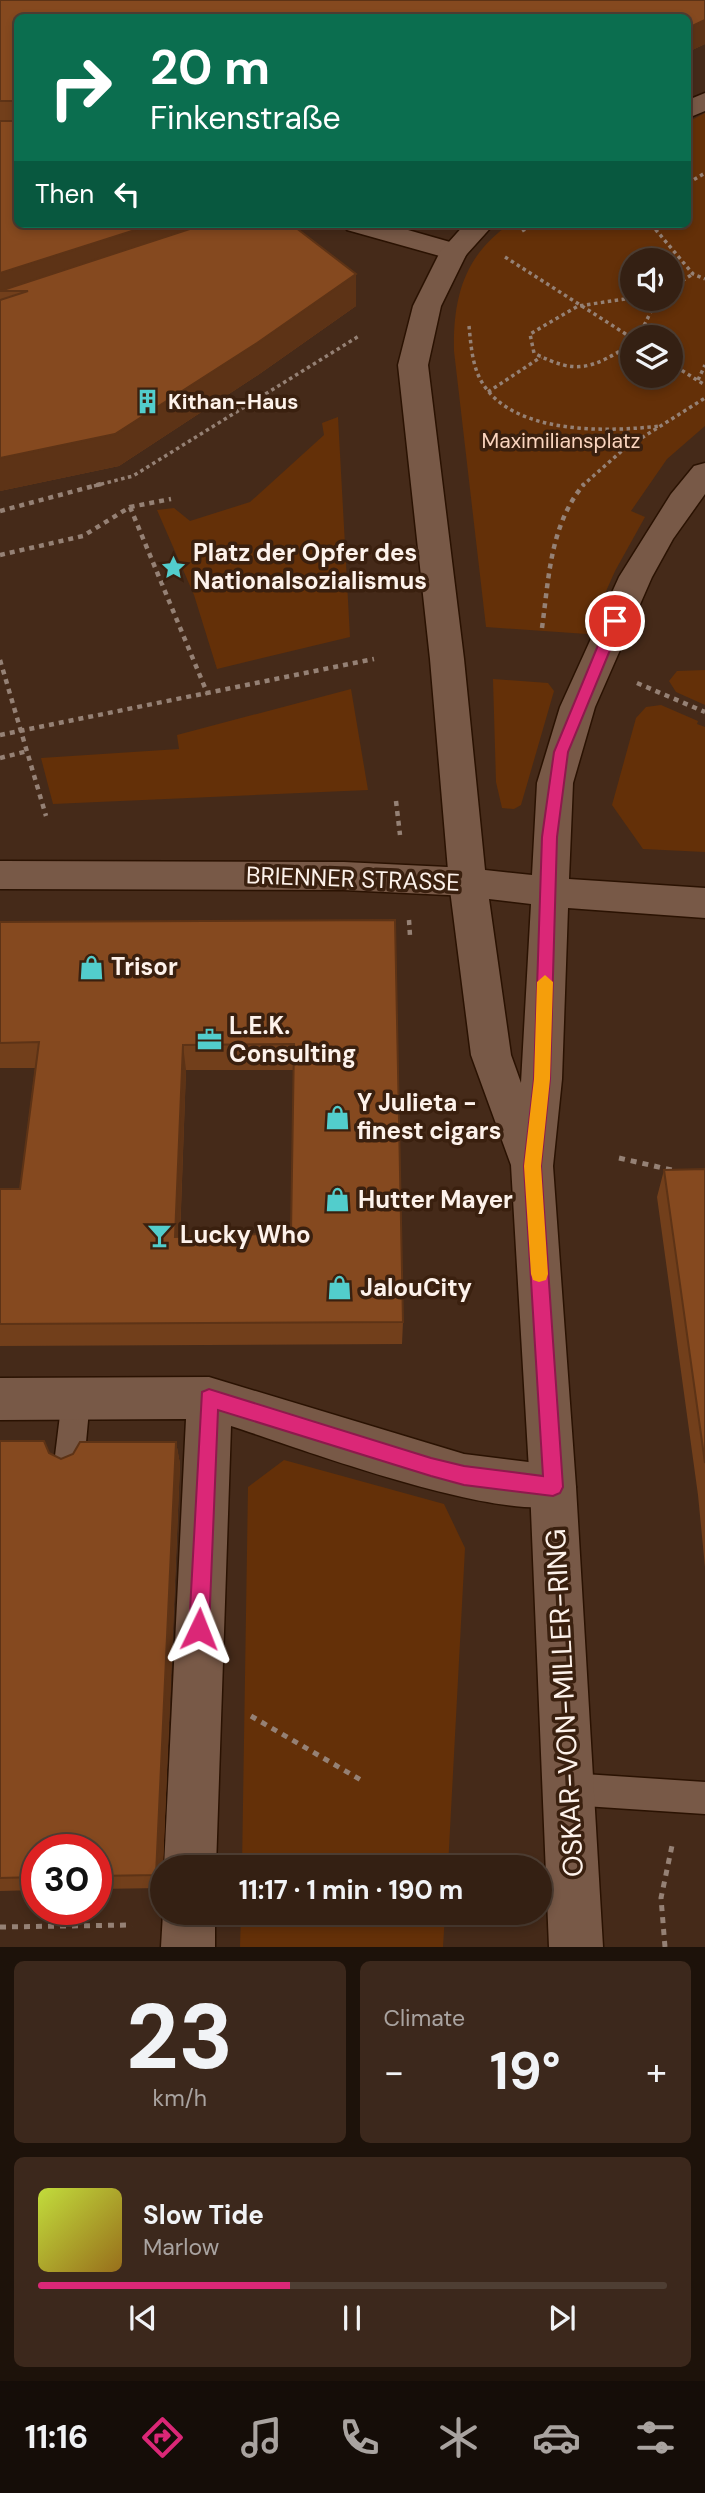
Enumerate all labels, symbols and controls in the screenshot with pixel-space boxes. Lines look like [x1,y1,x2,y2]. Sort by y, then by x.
text: 20 m [150,35,270,99]
icon: right [35,42,126,133]
text: Finkenstraße [150,97,341,139]
icon: left [108,175,146,213]
text: Then [35,177,94,211]
map controls [620,248,683,388]
button: sound [620,248,683,311]
button: layers [620,325,683,388]
building icon: Kithan-Haus [134,388,162,416]
place label: Kithan-Haus [168,388,298,416]
park label: Maximiliansplatz [482,427,640,455]
place label: Platz der Opfer des Nationalsozialismus [193,537,427,596]
place icon: Platz der Opfer des Nationalsozialismus [159,553,187,581]
pin [585,591,645,651]
icon: arrive [596,602,634,640]
street label: BRIENNER STRASSE [246,859,460,898]
place label: Trisor [111,951,178,982]
shop icon: Trisor [77,953,105,981]
place label: L.E.K. Consulting [229,1010,356,1069]
office icon: L.E.K. Consulting [195,1026,223,1054]
place label: Y Julieta - finest cigars [357,1087,501,1146]
shop icon: Y Julieta - finest cigars [323,1103,351,1131]
place label: Hutter Mayer [358,1184,513,1215]
shop icon: Hutter Mayer [324,1186,352,1214]
place label: Lucky Who [180,1219,311,1250]
bar icon: Lucky Who [146,1221,174,1249]
place label: JalouCity [360,1272,473,1303]
shop icon: JalouCity [326,1274,354,1302]
street label: OSKAR-VON-MILLER-RING [537,1528,592,1878]
position arrow [162,1592,236,1666]
speed limit sign: 30 [21,1834,112,1925]
text: 11:17 · 1 min · 190 m [239,1873,463,1907]
text: 23 [126,1978,233,2096]
text: Climate [384,2003,465,2033]
text: 19° [490,2037,561,2105]
text: − [384,2047,404,2097]
text: + [646,2047,667,2097]
text: km/h [153,2083,207,2113]
text: Slow Tide [143,2198,264,2232]
text: Marlow [143,2232,219,2262]
icon: previous [124,2299,162,2337]
icon: pause [333,2299,371,2337]
icon: next [543,2299,581,2337]
icon: directions [138,2413,187,2462]
icon: music [237,2413,286,2462]
icon: phone [335,2413,384,2462]
icon: climate [434,2413,483,2462]
icon: car [532,2413,581,2462]
icon: filters [631,2413,680,2462]
text: 11:16 [25,2416,88,2458]

